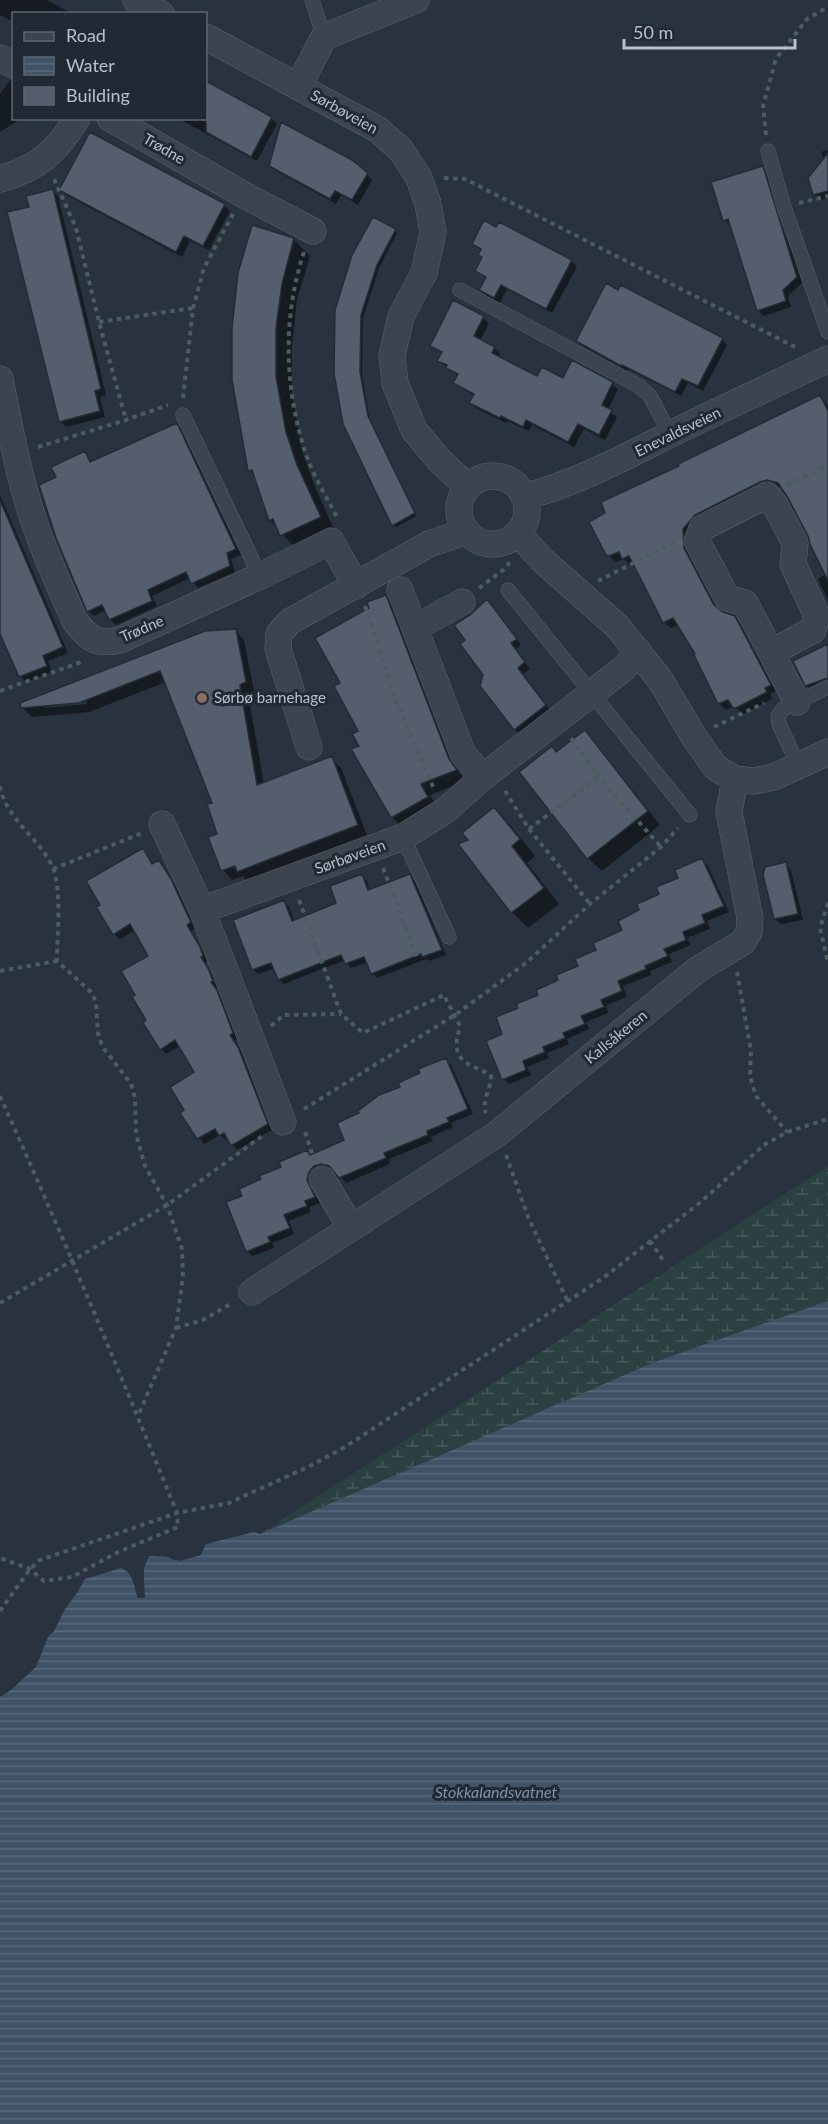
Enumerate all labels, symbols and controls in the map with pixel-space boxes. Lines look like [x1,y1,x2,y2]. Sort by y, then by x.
legend [12,12,207,120]
scale bar [624,12,795,50]
text: 50 m [633,21,673,43]
text: Road [66,24,106,46]
text: Water [66,54,115,76]
text: Building [66,84,130,106]
street label: Sørbøveien [308,85,381,137]
street label: Trødne [140,129,189,167]
street label: Enevaldsveien [632,403,723,460]
street label: Trødne [117,611,166,645]
place label: Sørbø barnehage [214,688,326,706]
marker: Sørbø barnehage [195,691,209,705]
street label: Sørbøveien [312,835,388,877]
street label: Kallsåkeren [581,1006,650,1067]
water label: Stokkalandsvatnet [435,1782,558,1801]

